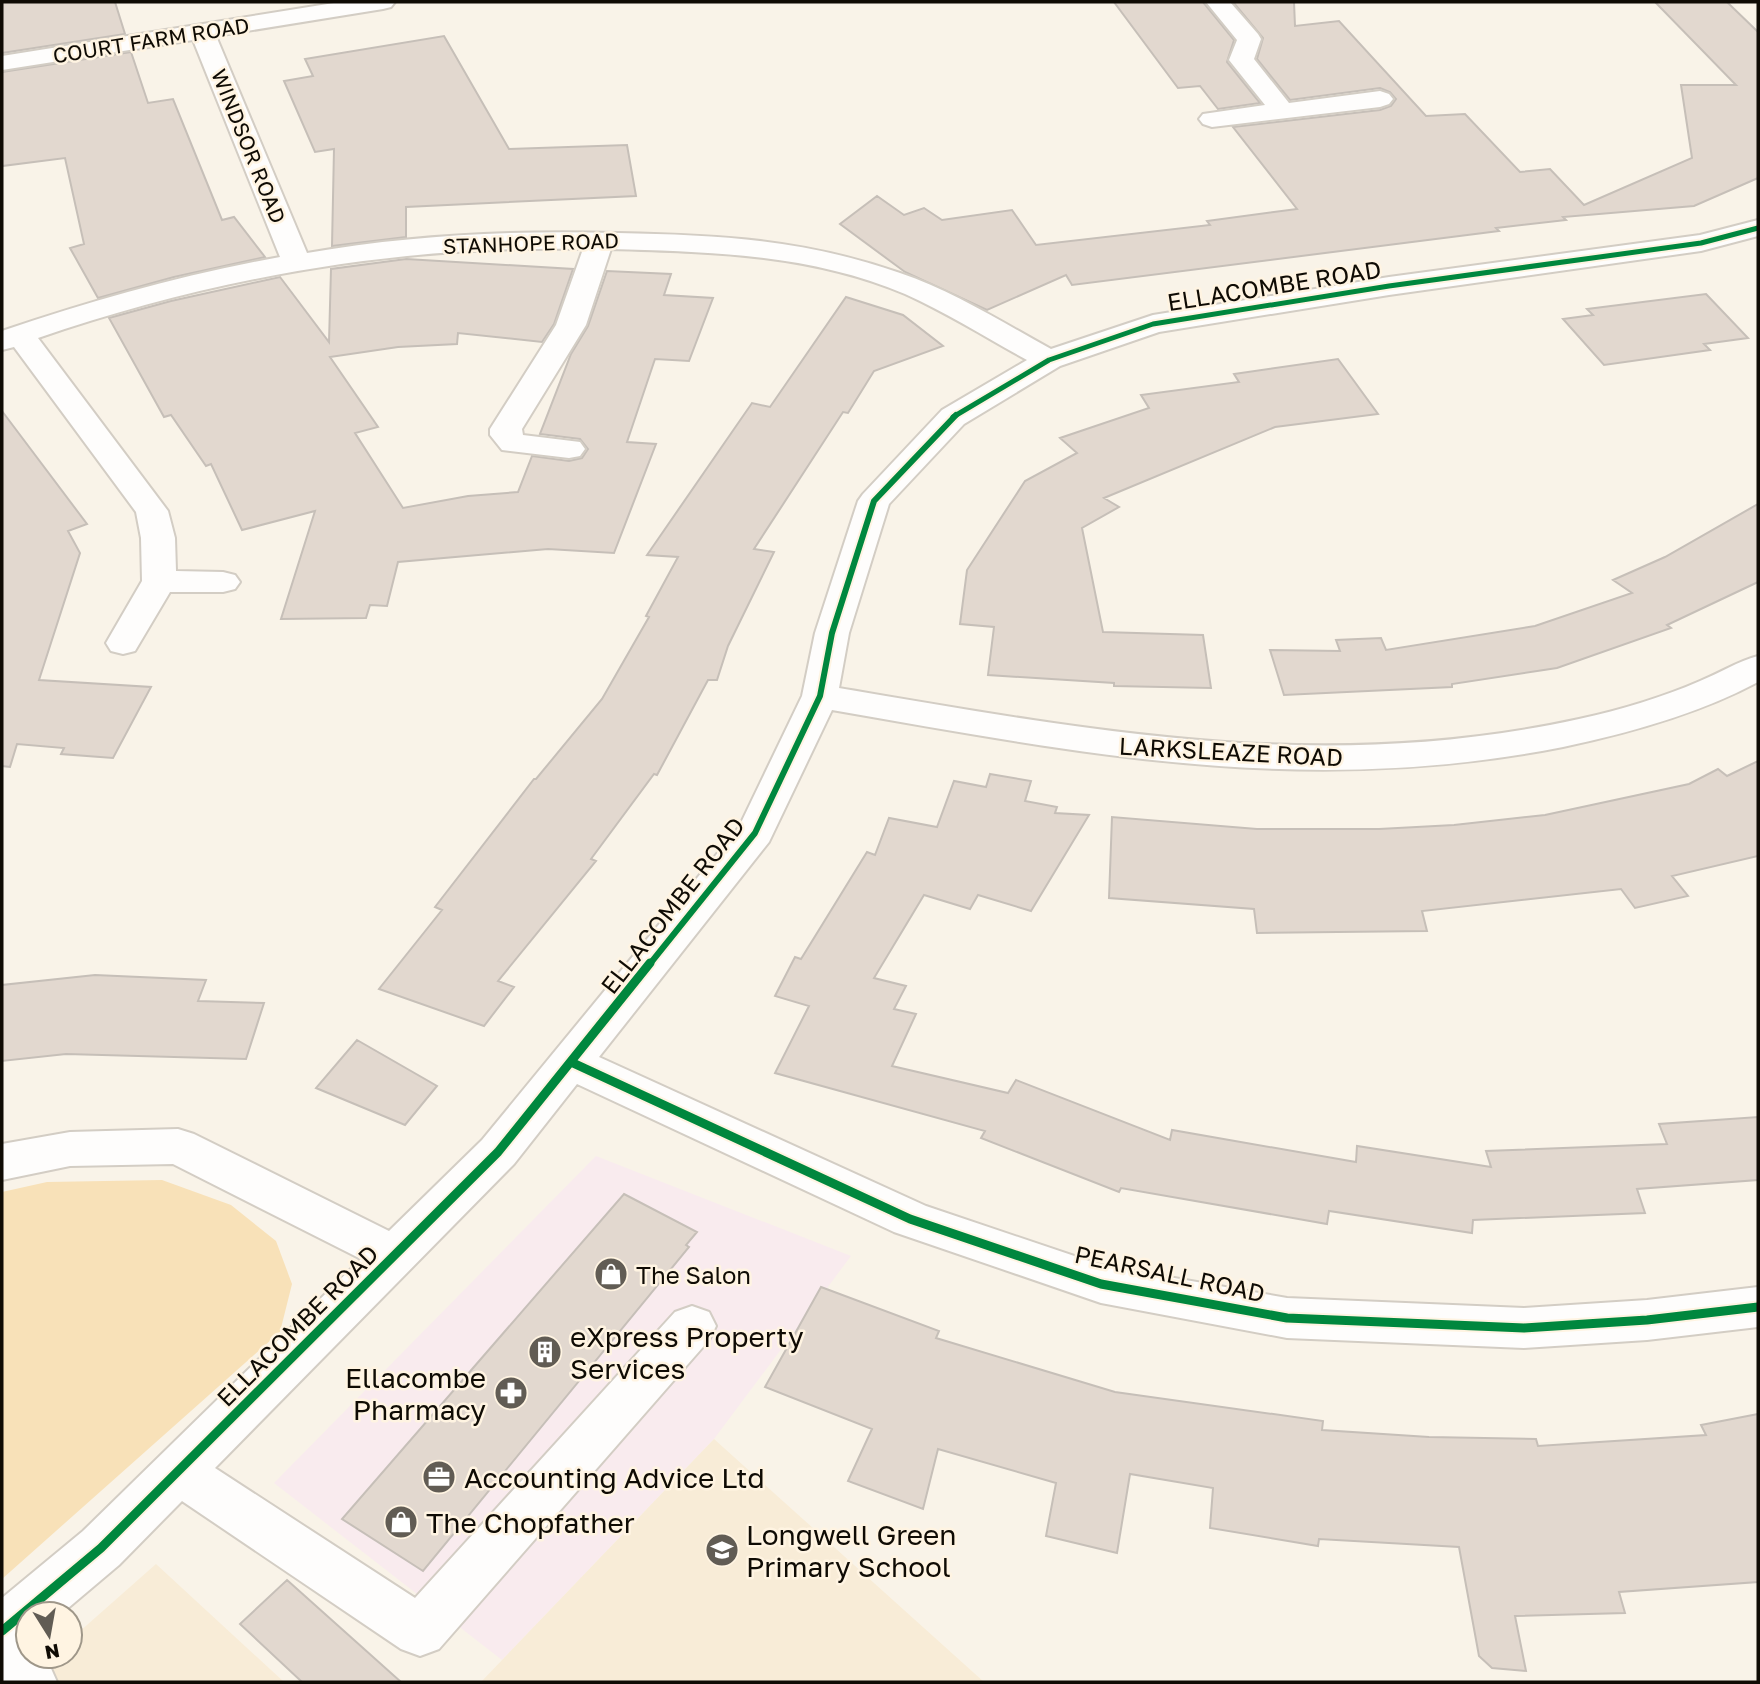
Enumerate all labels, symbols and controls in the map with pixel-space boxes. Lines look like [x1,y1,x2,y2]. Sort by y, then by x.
street label: COURT FARM ROAD [51,12,251,68]
street label: WINDSOR ROAD [206,65,292,227]
street label: STANHOPE ROAD [443,227,619,259]
street label: ELLACOMBE ROAD [1165,254,1383,316]
street label: LARKSLEAZE ROAD [1118,731,1344,771]
street label: ELLACOMBE ROAD [594,811,750,999]
street label: ELLACOMBE ROAD [210,1238,384,1412]
street label: PEARSALL ROAD [1072,1239,1268,1307]
shop icon: The Salon [592,1255,630,1293]
place label: The Salon [636,1260,751,1289]
place label: eXpress Property Services [570,1320,804,1385]
building icon: eXpress Property Services [526,1333,564,1371]
place label: Ellacombe Pharmacy [345,1361,486,1426]
pharmacy icon: Ellacombe Pharmacy [492,1374,530,1412]
office icon: Accounting Advice Ltd [420,1458,458,1496]
place label: Accounting Advice Ltd [464,1461,765,1494]
shop icon: The Chopfather [382,1503,420,1541]
place label: The Chopfather [426,1506,635,1539]
place label: Longwell Green Primary School [746,1518,957,1583]
school or university icon: Longwell Green Primary School [703,1531,741,1569]
north arrow [14,1600,84,1670]
text: N [43,1640,62,1665]

